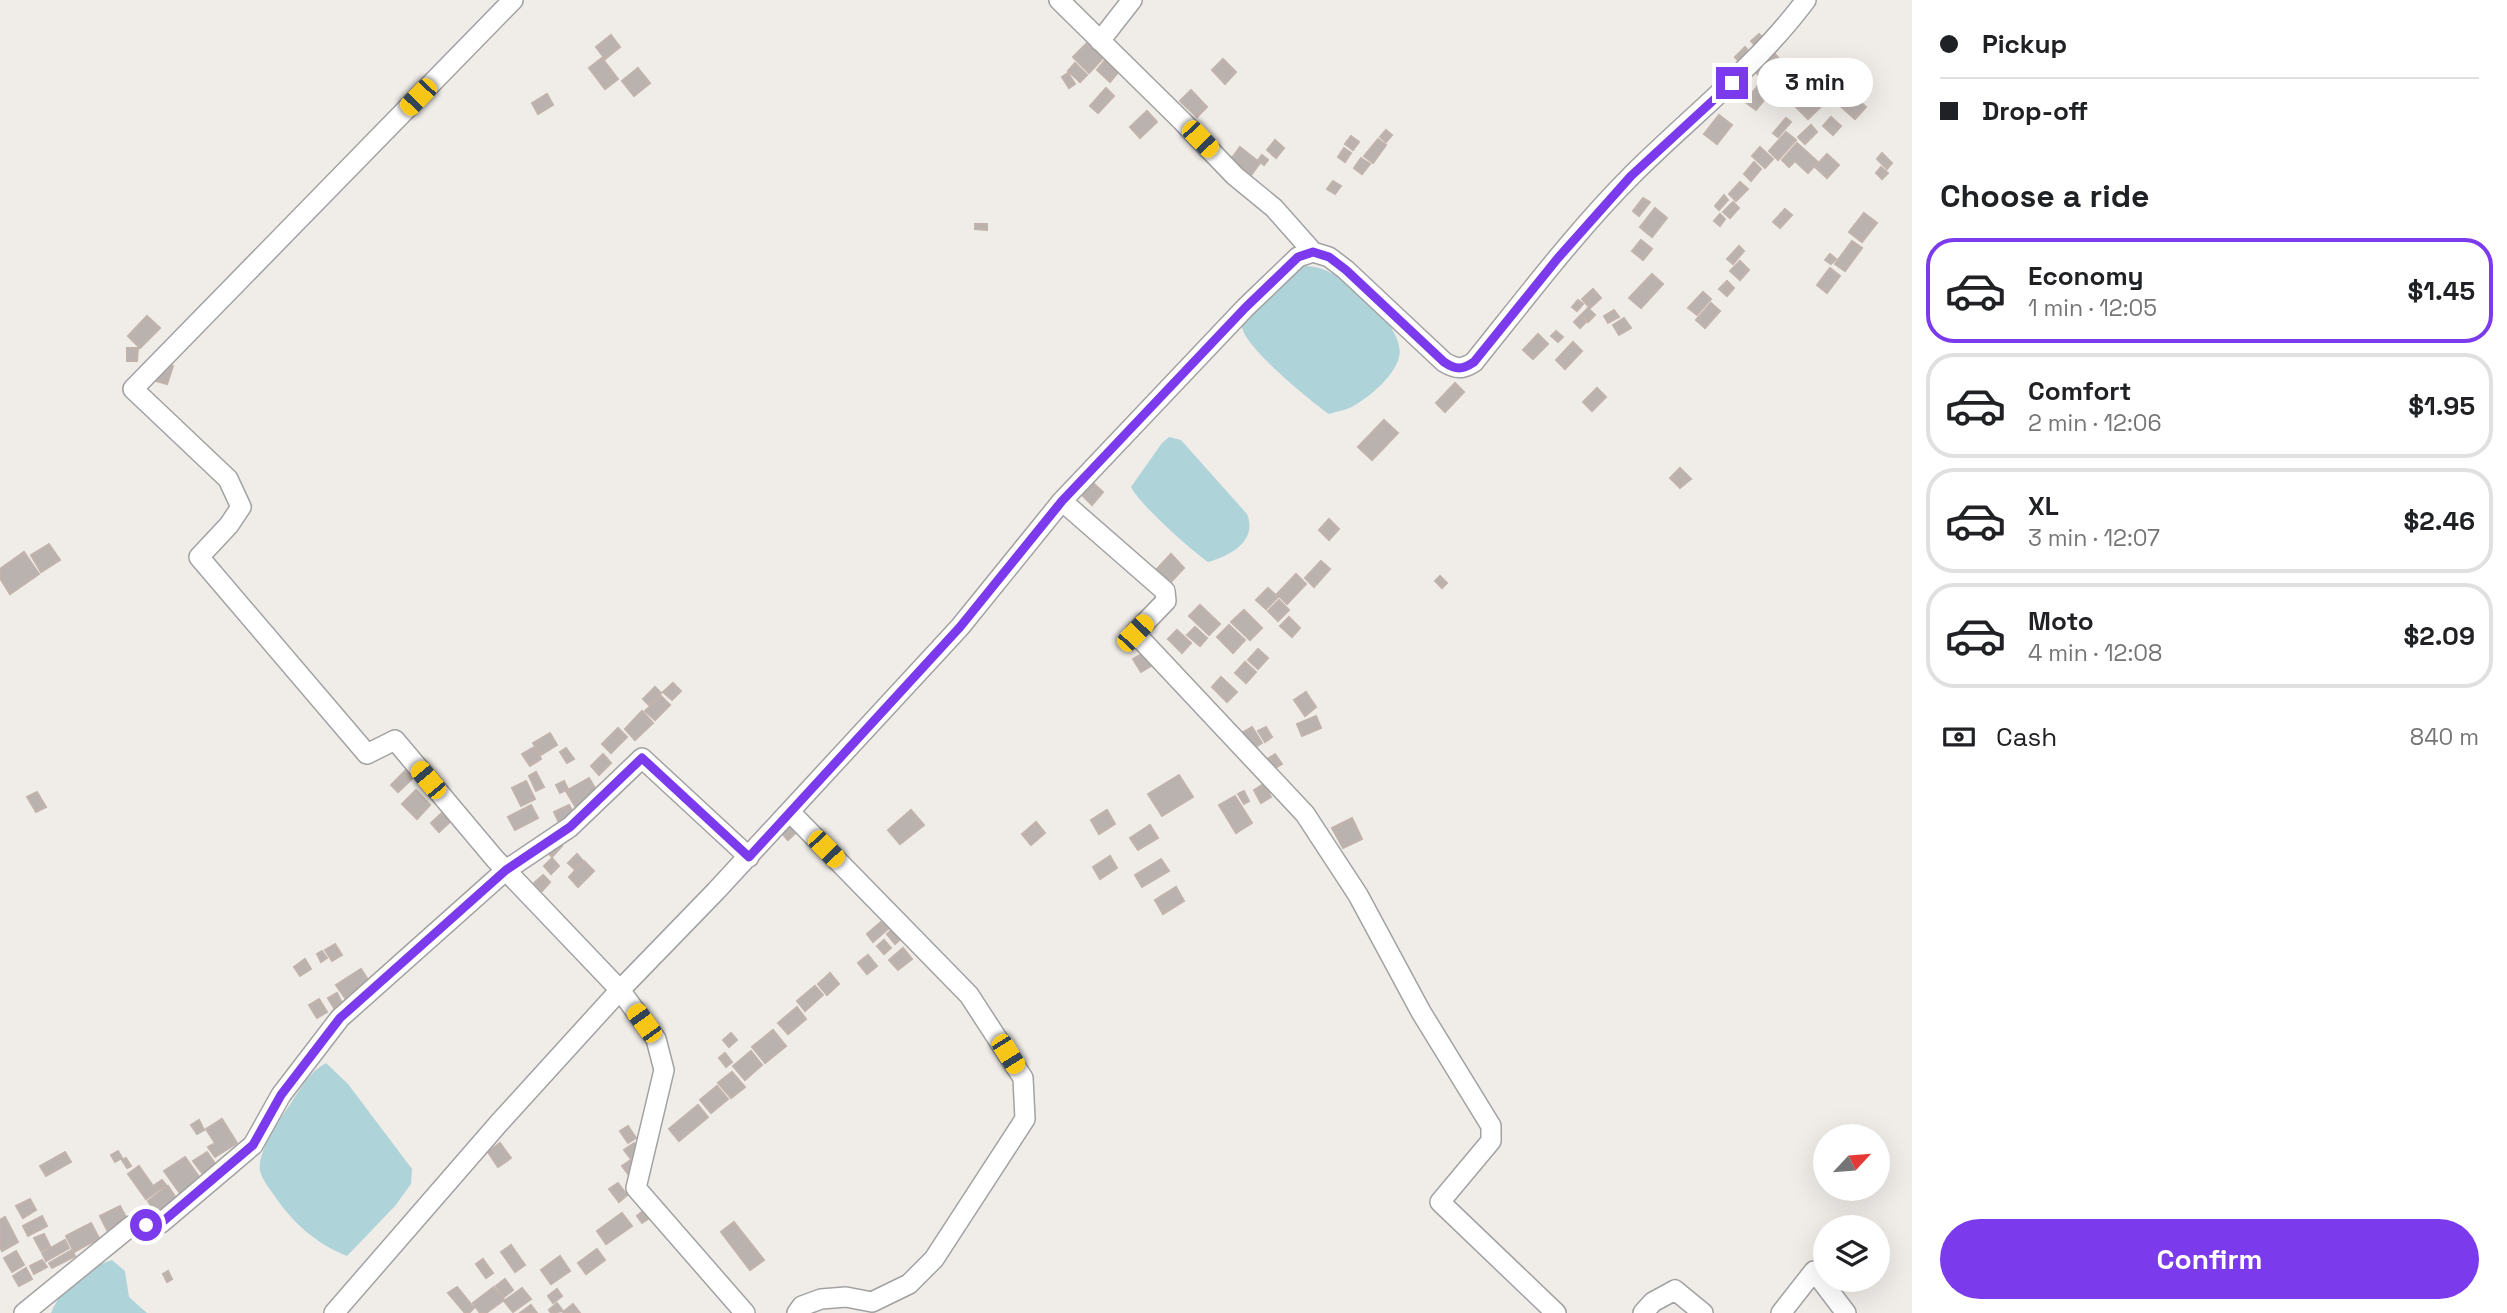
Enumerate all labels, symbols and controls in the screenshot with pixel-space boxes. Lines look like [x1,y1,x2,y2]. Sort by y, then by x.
text: Pickup [1982,27,2067,61]
callout: 3 min [1756,58,1872,108]
route end [1716,67,1748,99]
text: 3 min [1785,67,1845,97]
car [396,75,441,119]
text: Drop-off [1982,94,2088,128]
car [1178,117,1223,161]
text: Choose a ride [1940,176,2150,216]
icon: car [1944,259,2007,322]
text: Economy [2028,259,2144,293]
text: $1.45 [2408,274,2475,308]
text: 1 min · 12:05 [2028,293,2157,323]
icon: car [1944,374,2007,437]
text: Comfort [2028,374,2131,408]
text: $1.95 [2408,389,2475,423]
text: 2 min · 12:06 [2028,408,2162,438]
icon: car [1944,489,2007,552]
text: XL [2028,489,2059,523]
text: $2.46 [2403,504,2475,538]
text: 3 min · 12:07 [2028,523,2160,553]
icon: car [1944,604,2007,667]
text: Moto [2028,604,2094,638]
car [1113,611,1158,655]
text: $2.09 [2403,619,2475,653]
text: 4 min · 12:08 [2028,638,2162,668]
icon: cash [1940,718,1978,756]
text: Cash [1996,720,2057,754]
text: 840 m [2410,722,2479,752]
car [407,757,450,803]
car [804,827,849,871]
car [624,1000,665,1046]
car [988,1031,1029,1077]
north arrow [1813,1124,1890,1200]
map controls [1813,1124,1890,1292]
route start [130,1209,162,1241]
button: layers [1813,1215,1890,1292]
button: Confirm [1940,1219,2479,1299]

